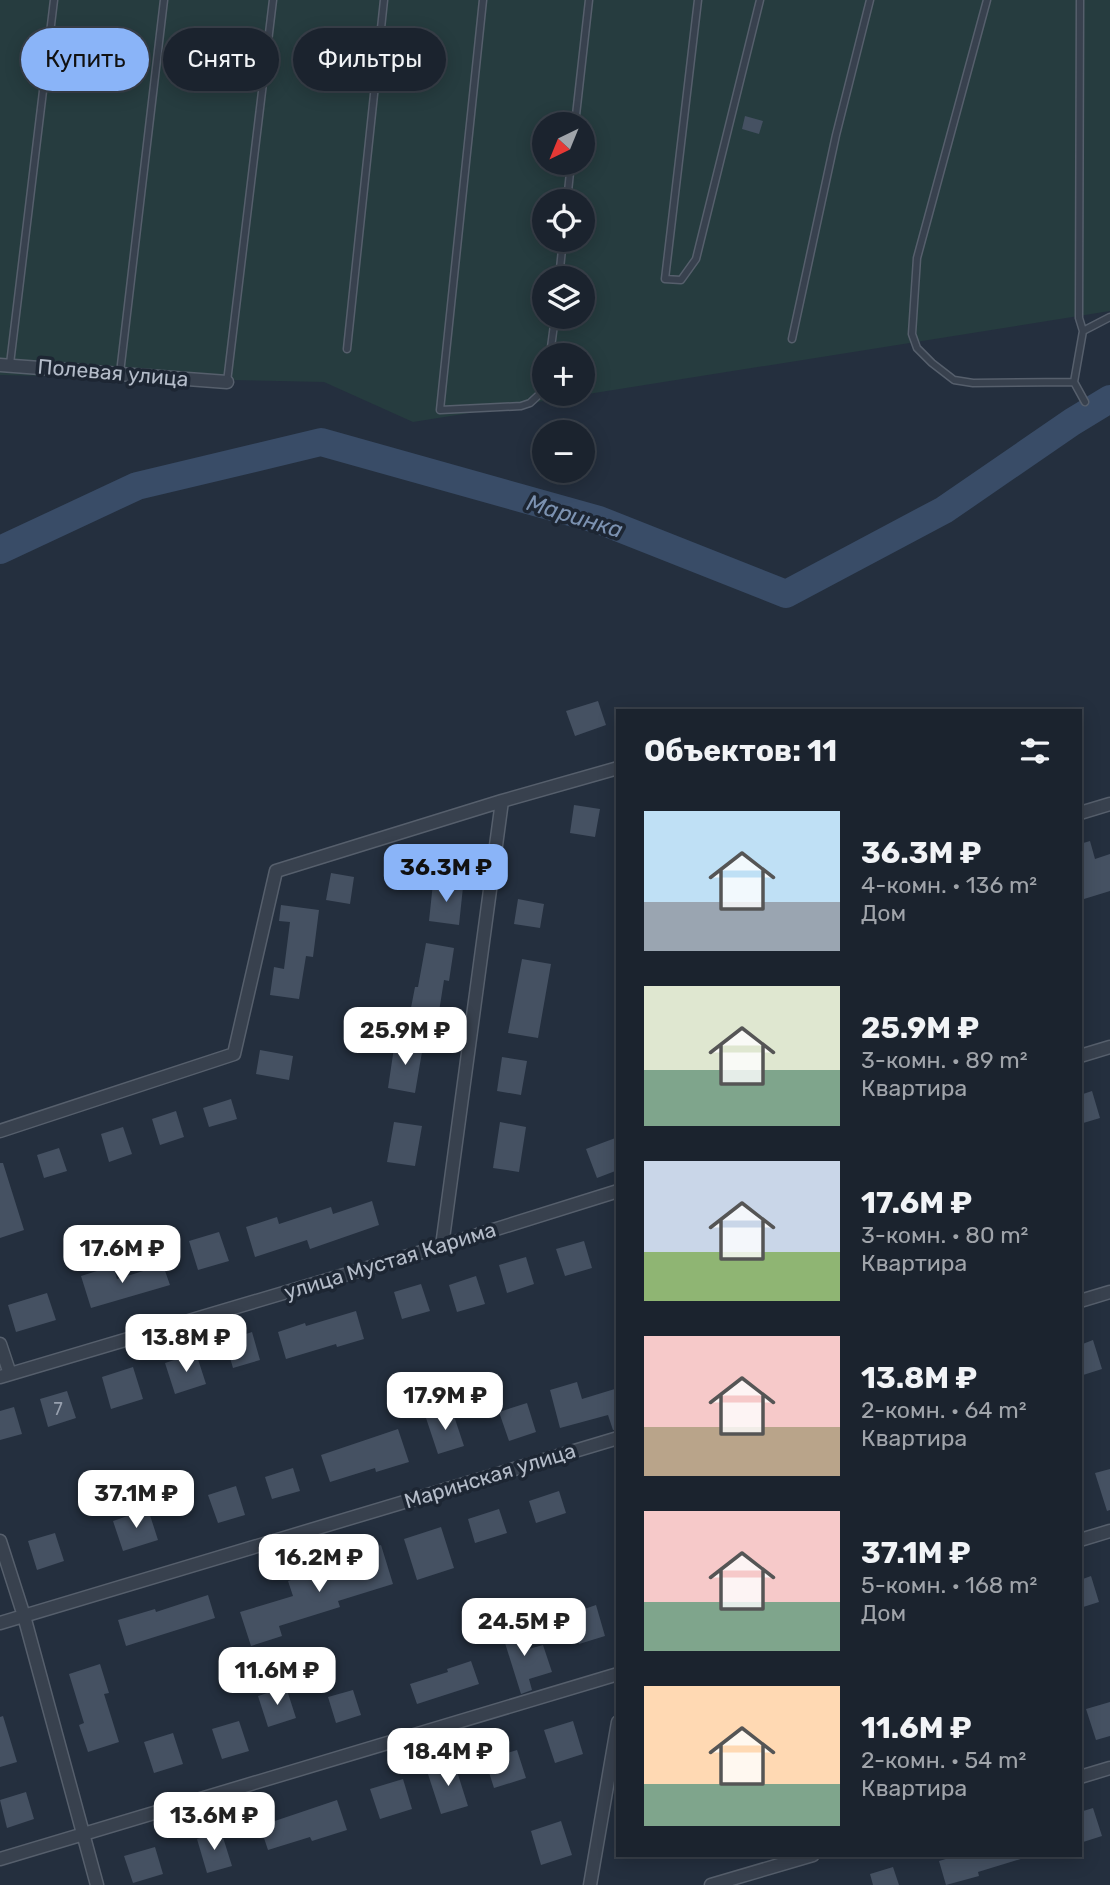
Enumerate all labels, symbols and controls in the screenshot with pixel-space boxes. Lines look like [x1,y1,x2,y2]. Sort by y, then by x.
chip: Купить [21,28,149,91]
chip: Снять [163,28,279,91]
chip: Фильтры [293,28,446,91]
north arrow [532,112,595,175]
map controls [532,112,595,483]
button: locate [532,189,595,252]
button: layers [532,266,595,329]
button: + [532,343,595,406]
street label: Полевая улица [37,353,189,392]
button: − [532,420,595,483]
water label: Маринка [524,488,626,544]
icon: filters [1016,732,1054,770]
text: Объектов: 11 [644,733,837,769]
text: 36.3M ₽ [861,835,981,871]
icon: home [700,839,784,923]
pin: 36.3M ₽ [381,844,511,904]
text: 36.3M ₽ [400,853,492,881]
text: 4-комн. · 136 m² [861,871,1037,899]
text: Дом [861,899,906,927]
pin: 25.9M ₽ [340,1007,470,1067]
text: 25.9M ₽ [861,1010,979,1046]
icon: home [700,1014,784,1098]
text: 25.9M ₽ [360,1016,450,1044]
text: 3-комн. · 89 m² [861,1046,1027,1074]
text: Квартира [861,1074,967,1102]
text: 17.6M ₽ [861,1185,972,1221]
icon: home [700,1189,784,1273]
street label: улица Мустая Карима [281,1216,499,1305]
text: 3-комн. · 80 m² [861,1221,1028,1249]
pin: 17.6M ₽ [57,1226,187,1285]
text: 17.6M ₽ [79,1234,165,1262]
text: Квартира [861,1249,967,1277]
pin: 13.8M ₽ [121,1314,251,1374]
text: 13.8M ₽ [141,1323,231,1351]
text: 13.8M ₽ [861,1360,977,1396]
icon: home [700,1364,784,1448]
pin: 17.9M ₽ [380,1372,510,1432]
text: 17.9M ₽ [403,1381,487,1409]
text: 2-комн. · 64 m² [861,1396,1027,1424]
house number: 7 [53,1398,63,1420]
text: Квартира [861,1424,967,1452]
street label: Маринская улица [401,1438,579,1513]
pin: 37.1M ₽ [71,1470,201,1530]
text: 37.1M ₽ [94,1479,178,1507]
pin: 16.2M ₽ [254,1534,384,1594]
text: 37.1M ₽ [861,1535,971,1571]
icon: home [700,1539,784,1623]
text: 16.2M ₽ [275,1543,363,1571]
text: 5-комн. · 168 m² [861,1571,1037,1599]
pin: 24.5M ₽ [459,1598,589,1658]
text: Дом [861,1599,906,1627]
text: 24.5M ₽ [478,1607,570,1635]
pin: 11.6M ₽ [212,1648,342,1707]
text: 11.6M ₽ [235,1656,319,1684]
text: 11.6M ₽ [861,1710,972,1746]
icon: home [700,1714,784,1798]
pin: 18.4M ₽ [383,1728,513,1788]
text: 18.4M ₽ [403,1737,493,1765]
text: 2-комн. · 54 m² [861,1746,1026,1774]
text: Квартира [861,1774,967,1802]
pin: 13.6M ₽ [149,1792,279,1852]
text: 13.6M ₽ [170,1801,258,1829]

